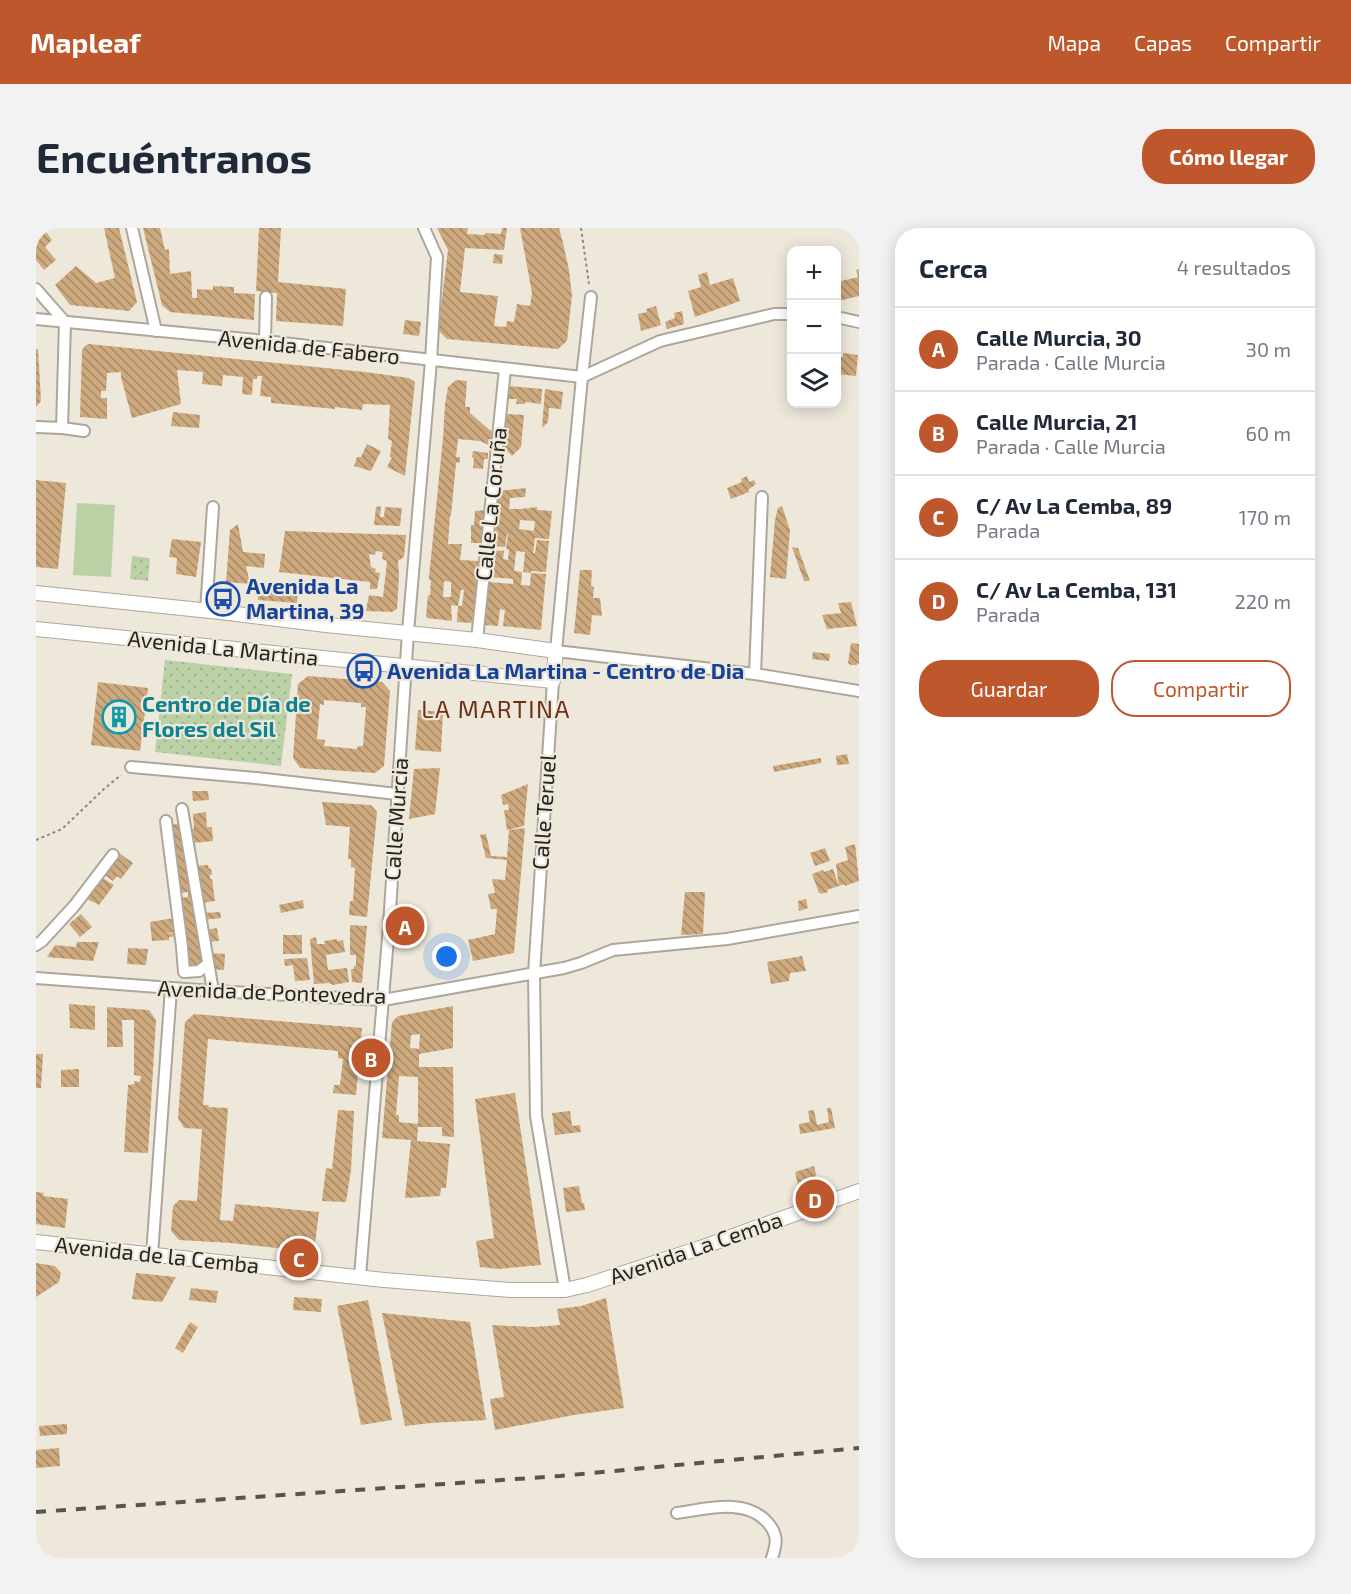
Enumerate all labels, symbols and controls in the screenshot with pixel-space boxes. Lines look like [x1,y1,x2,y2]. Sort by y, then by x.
text: Mapleaf [30,25,141,59]
text: Mapa [1047,30,1101,55]
text: Capas [1134,30,1192,55]
text: Compartir [1225,30,1321,55]
button: Cómo llegar [1142,129,1315,184]
text: Encuéntranos [36,131,312,181]
map controls [787,246,841,408]
button: + [787,246,841,300]
text: Cerca [919,252,988,283]
text: 4 resultados [1177,255,1291,279]
button: − [787,300,841,354]
street label: Avenida de Fabero [217,324,401,368]
text: Calle Murcia, 30 [976,324,1142,350]
text: A [932,337,945,361]
text: 30 m [1246,337,1291,361]
text: Parada · Calle Murcia [976,350,1166,374]
button: layers [787,354,841,408]
text: Calle Murcia, 21 [976,408,1138,434]
text: B [932,421,945,445]
text: 60 m [1246,421,1291,445]
street label: Calle La Coruña [469,426,511,582]
text: Parada · Calle Murcia [976,434,1166,458]
text: C/ Av La Cemba, 89 [976,492,1172,518]
text: C [933,505,944,529]
text: 170 m [1239,505,1291,529]
text: Parada [976,518,1040,542]
place label: Avenida La Martina, 39 [246,572,364,623]
text: C/ Av La Cemba, 131 [976,576,1177,602]
bus stop icon: Avenida La Martina, 39 [205,581,241,617]
text: D [932,589,945,613]
text: 220 m [1234,589,1291,613]
text: Parada [976,602,1040,626]
street label: Avenida La Martina [126,624,320,670]
bus stop icon: Avenida La Martina - Centro de Dia [346,653,382,689]
place label: Avenida La Martina - Centro de Dia [387,657,744,683]
button: Guardar [919,660,1099,717]
button: Compartir [1111,660,1291,717]
place label: Centro de Día de Flores del Sil [142,690,311,741]
district label: LA MARTINA [421,694,571,723]
building icon: Centro de Día de Flores del Sil [101,699,137,735]
street label: Calle Teruel [526,753,560,871]
street label: Calle Murcia [378,757,412,881]
pin: A [386,904,424,948]
your location [432,942,461,971]
street label: Avenida de Pontevedra [157,974,387,1008]
pin: B [352,1036,390,1080]
pin: D [796,1176,834,1222]
street label: Avenida La Cemba [606,1205,785,1289]
street label: Avenida de la Cemba [54,1230,261,1278]
pin: C [280,1236,318,1280]

